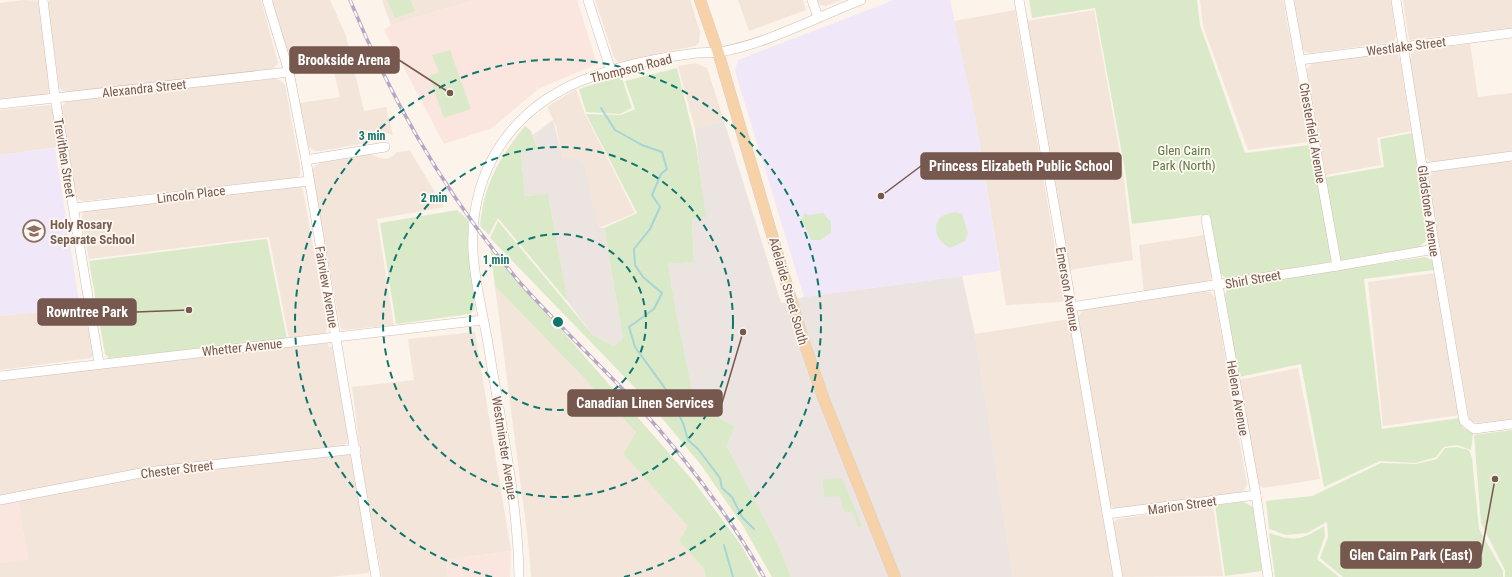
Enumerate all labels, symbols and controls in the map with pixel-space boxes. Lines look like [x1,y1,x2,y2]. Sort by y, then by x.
street label: Westlake Street [1365,34,1447,59]
callout: Brookside Arena [290,47,399,73]
street label: Thompson Road [589,51,673,86]
text: Brookside Arena [298,52,391,68]
street label: Alexandra Street [101,77,187,100]
street label: Chesterfield Avenue [1296,82,1329,185]
street label: Trevithen Street [51,117,78,199]
text: 3 min [359,129,385,143]
park label: Glen Cairn Park (North) [1152,143,1216,173]
callout: Princess Elizabeth Public School [921,153,1121,179]
text: Princess Elizabeth Public School [929,158,1113,174]
street label: Gladstone Avenue [1415,164,1442,258]
street label: Lincoln Place [156,183,226,206]
text: 2 min [421,191,447,205]
place label: Holy Rosary Separate School [50,217,135,247]
school or university icon: Holy Rosary Separate School [21,218,47,244]
street label: Adelaide Street South [766,236,811,347]
street label: Fairview Avenue [312,245,341,329]
street label: Emerson Avenue [1053,246,1082,332]
text: 1 min [483,253,509,267]
street label: Shirl Street [1224,267,1282,292]
callout: Rowntree Park [38,299,136,325]
text: Rowntree Park [46,304,128,320]
centre of rings [551,315,565,329]
street label: Whetter Avenue [201,336,283,359]
street label: Helena Avenue [1224,359,1252,437]
callout: Canadian Linen Services [568,390,722,416]
street label: Westminster Avenue [489,395,520,501]
text: Canadian Linen Services [576,395,714,411]
street label: Chester Street [140,458,214,481]
street label: Marion Street [1147,493,1218,518]
callout: Glen Cairn Park (East) [1341,542,1481,568]
text: Glen Cairn Park (East) [1349,547,1473,564]

